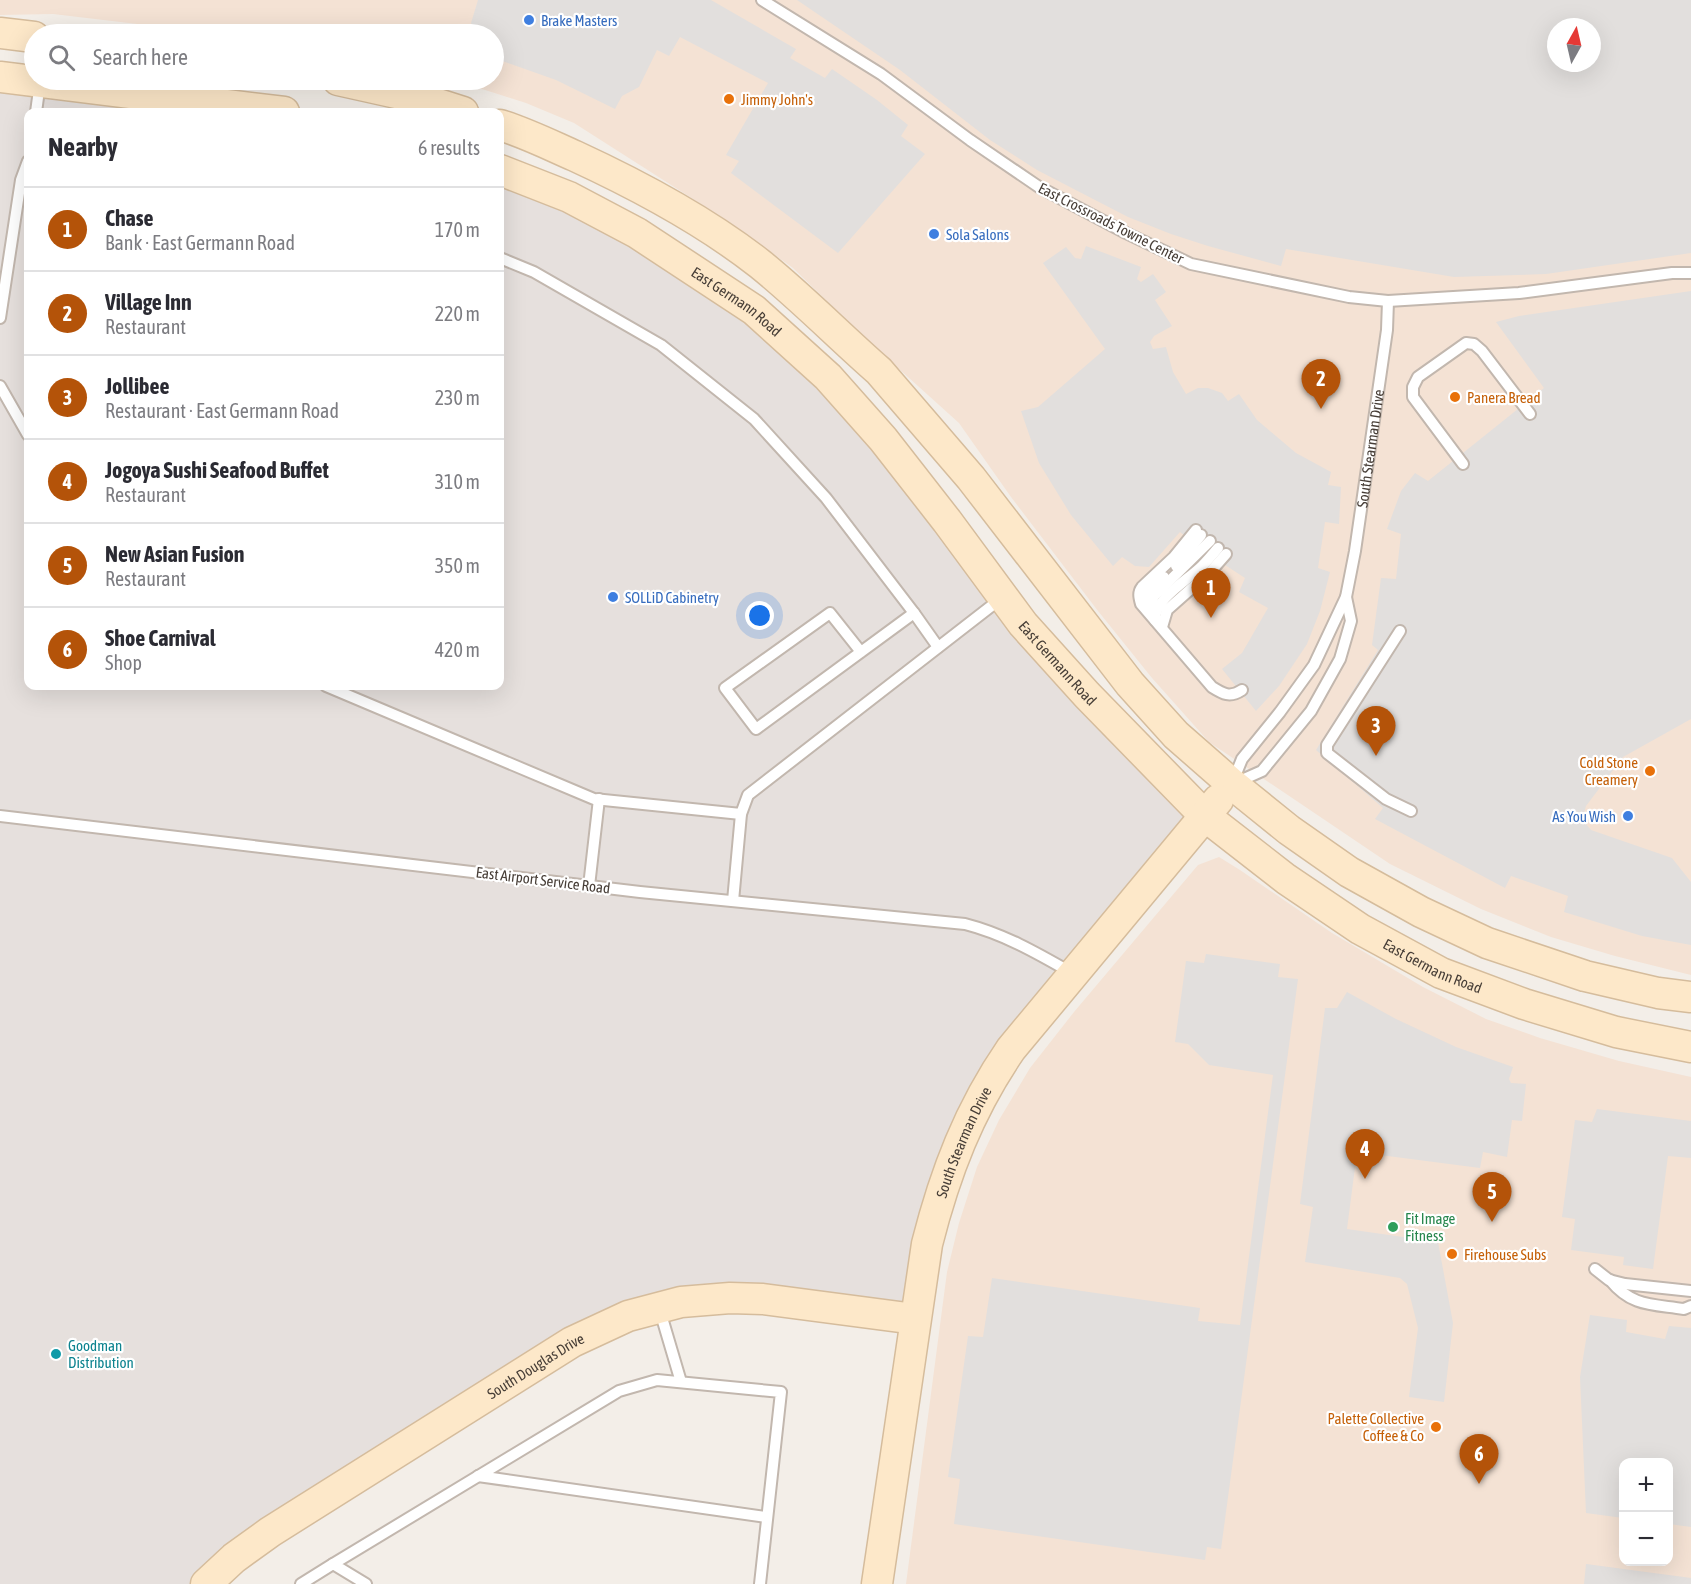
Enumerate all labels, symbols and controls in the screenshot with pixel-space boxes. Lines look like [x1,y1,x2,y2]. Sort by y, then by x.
place label: Brake Masters [541,12,617,29]
marker: Brake Masters [522,13,536,27]
north arrow [1547,18,1601,72]
search box [24,24,504,90]
icon: search [45,41,78,74]
text: Search here [93,44,188,70]
place label: Jimmy John's [741,91,813,108]
marker: Jimmy John's [722,92,736,106]
text: Nearby [48,132,118,162]
text: 6 results [418,136,480,159]
street label: East Crossroads Towne Center [1036,179,1187,267]
text: Chase [105,205,154,231]
text: 1 [63,218,72,241]
text: 170 m [435,218,480,241]
place label: Sola Salons [946,226,1009,243]
marker: Sola Salons [927,227,941,241]
text: Bank · East Germann Road [105,231,295,254]
street label: East Germann Road [689,263,785,340]
text: Village Inn [105,289,192,315]
text: 2 [63,302,72,325]
text: 220 m [435,302,480,325]
text: Restaurant [105,315,186,338]
pin: 2 [1302,360,1340,409]
text: Jollibee [105,373,169,399]
text: 3 [63,386,72,409]
text: 230 m [435,386,480,409]
street label: South Stearman Drive [1353,388,1387,509]
place label: Panera Bread [1467,389,1541,406]
marker: Panera Bread [1448,390,1462,404]
text: Restaurant · East Germann Road [105,399,339,422]
text: Jogoya Sushi Seafood Buffet [105,457,329,483]
text: 4 [63,470,72,493]
text: 310 m [435,470,480,493]
text: Restaurant [105,483,186,506]
text: New Asian Fusion [105,541,245,567]
text: 5 [63,554,72,577]
text: 350 m [435,554,480,577]
text: Restaurant [105,567,186,590]
pin: 1 [1192,568,1230,618]
place label: SOLLiD Cabinetry [625,589,719,606]
marker: SOLLiD Cabinetry [606,590,620,604]
your location [745,601,774,630]
street label: East Germann Road [1016,617,1100,708]
text: Shoe Carnival [105,625,216,651]
text: 6 [63,638,72,661]
text: 420 m [435,638,480,661]
text: Shop [105,651,142,674]
pin: 3 [1356,706,1396,756]
place label: Cold Stone Creamery [1580,754,1638,788]
marker: Cold Stone Creamery [1643,764,1657,778]
place label: As You Wish [1552,808,1616,825]
marker: As You Wish [1621,809,1635,823]
street label: East Airport Service Road [475,863,611,897]
street label: East Germann Road [1381,935,1484,996]
street label: South Stearman Drive [932,1083,994,1200]
pin: 4 [1346,1130,1384,1179]
pin: 5 [1472,1172,1512,1222]
place label: Fit Image Fitness [1405,1210,1456,1244]
marker: Fit Image Fitness [1386,1220,1400,1234]
place label: Firehouse Subs [1464,1246,1546,1263]
marker: Firehouse Subs [1445,1247,1459,1261]
street label: South Douglas Drive [484,1329,587,1402]
place label: Goodman Distribution [68,1337,134,1371]
marker: Goodman Distribution [49,1347,63,1361]
place label: Palette Collective Coffee & Co [1327,1410,1424,1444]
marker: Palette Collective Coffee & Co [1429,1420,1443,1434]
pin: 6 [1460,1434,1498,1484]
map controls [1619,1458,1673,1566]
button: + [1619,1458,1673,1512]
button: − [1619,1512,1673,1566]

